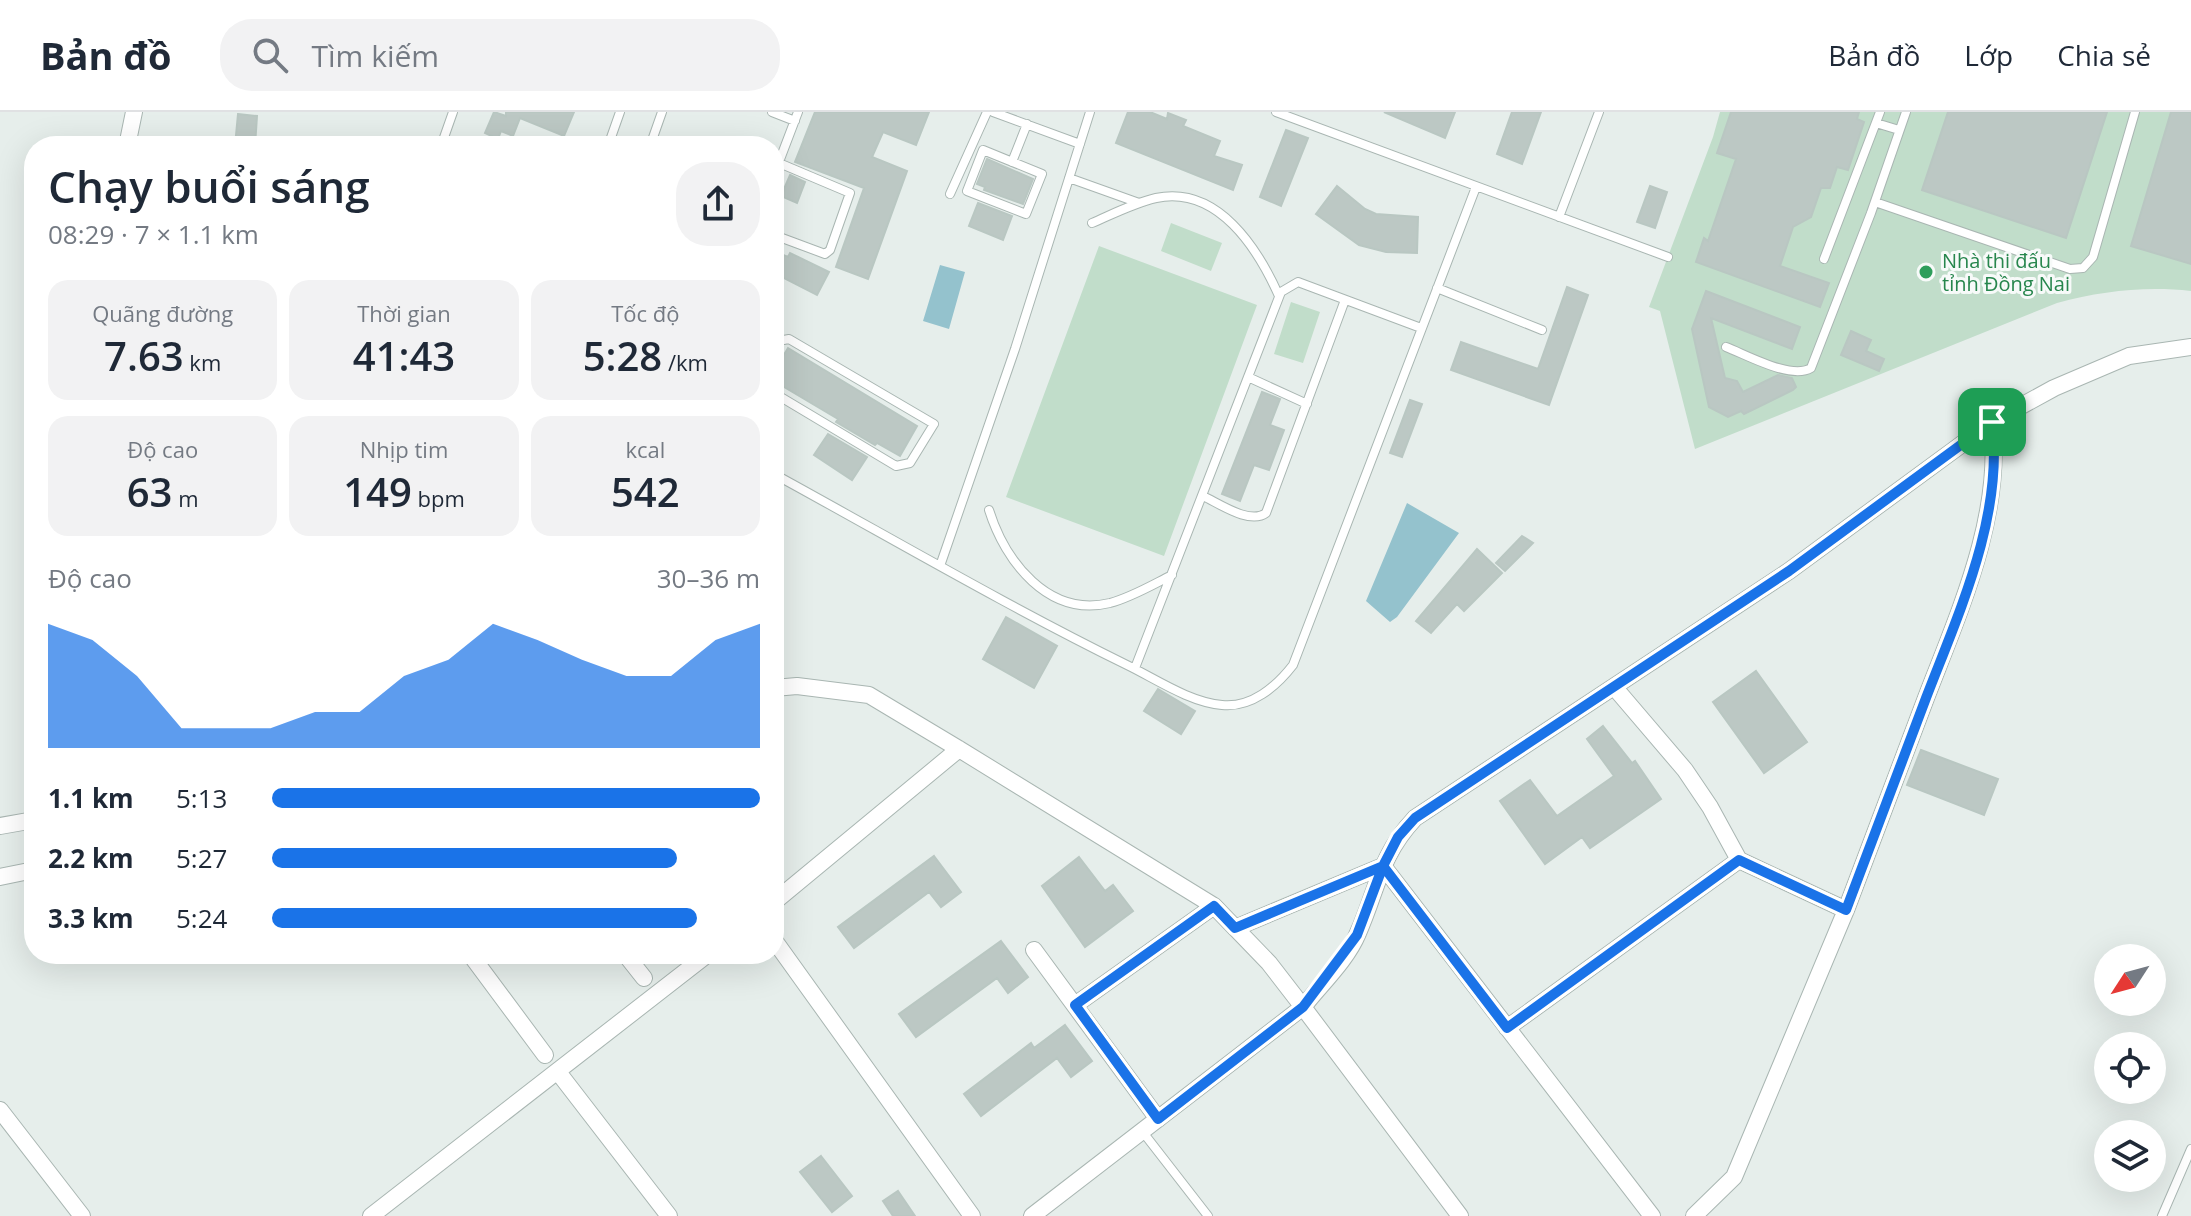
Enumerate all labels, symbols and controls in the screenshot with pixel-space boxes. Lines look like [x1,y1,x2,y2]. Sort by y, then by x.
search box [220,19,780,91]
text: Bản đồ [40,29,172,81]
icon: search [248,33,292,77]
text: Tìm kiếm [312,35,439,76]
text: Bản đồ [1828,36,1920,74]
text: Lớp [1964,36,2013,74]
text: Chia sẻ [2057,36,2151,74]
text: Chạy buổi sáng [48,156,370,216]
button: share [676,162,760,246]
text: 08:29 · 7 × 1.1 km [48,216,259,252]
place label: Nhà thi đấu tỉnh Đồng Nai [1942,247,2070,297]
marker: Nhà thi đấu tỉnh Đồng Nai [1917,263,1935,281]
text: Quãng đường [92,298,233,328]
text: Thời gian [357,298,451,328]
text: Tốc độ [611,298,679,328]
text: 7.63 [104,328,184,383]
text: 41:43 [353,328,455,383]
text: 5:28 [583,328,662,383]
text: km [184,347,221,377]
text: /km [662,347,708,377]
pin [1958,388,2026,456]
icon: arrive [1970,400,2014,444]
text: Độ cao [127,434,198,464]
text: Nhịp tim [360,434,448,464]
text: kcal [625,434,665,464]
text: 63 [127,464,172,519]
text: 149 [343,464,412,519]
text: 542 [611,464,680,519]
text: m [172,483,199,513]
text: bpm [412,483,465,513]
text: Độ cao [48,560,132,596]
text: 30–36 m [657,560,760,596]
text: 1.1 km [48,780,134,816]
text: 5:13 [176,780,227,816]
text: 2.2 km [48,840,134,876]
text: 5:27 [176,840,227,876]
text: 3.3 km [48,900,134,936]
text: 5:24 [176,900,227,936]
north arrow [2094,944,2166,1016]
map controls [2094,944,2166,1192]
button: locate [2094,1032,2166,1104]
button: layers [2094,1120,2166,1192]

